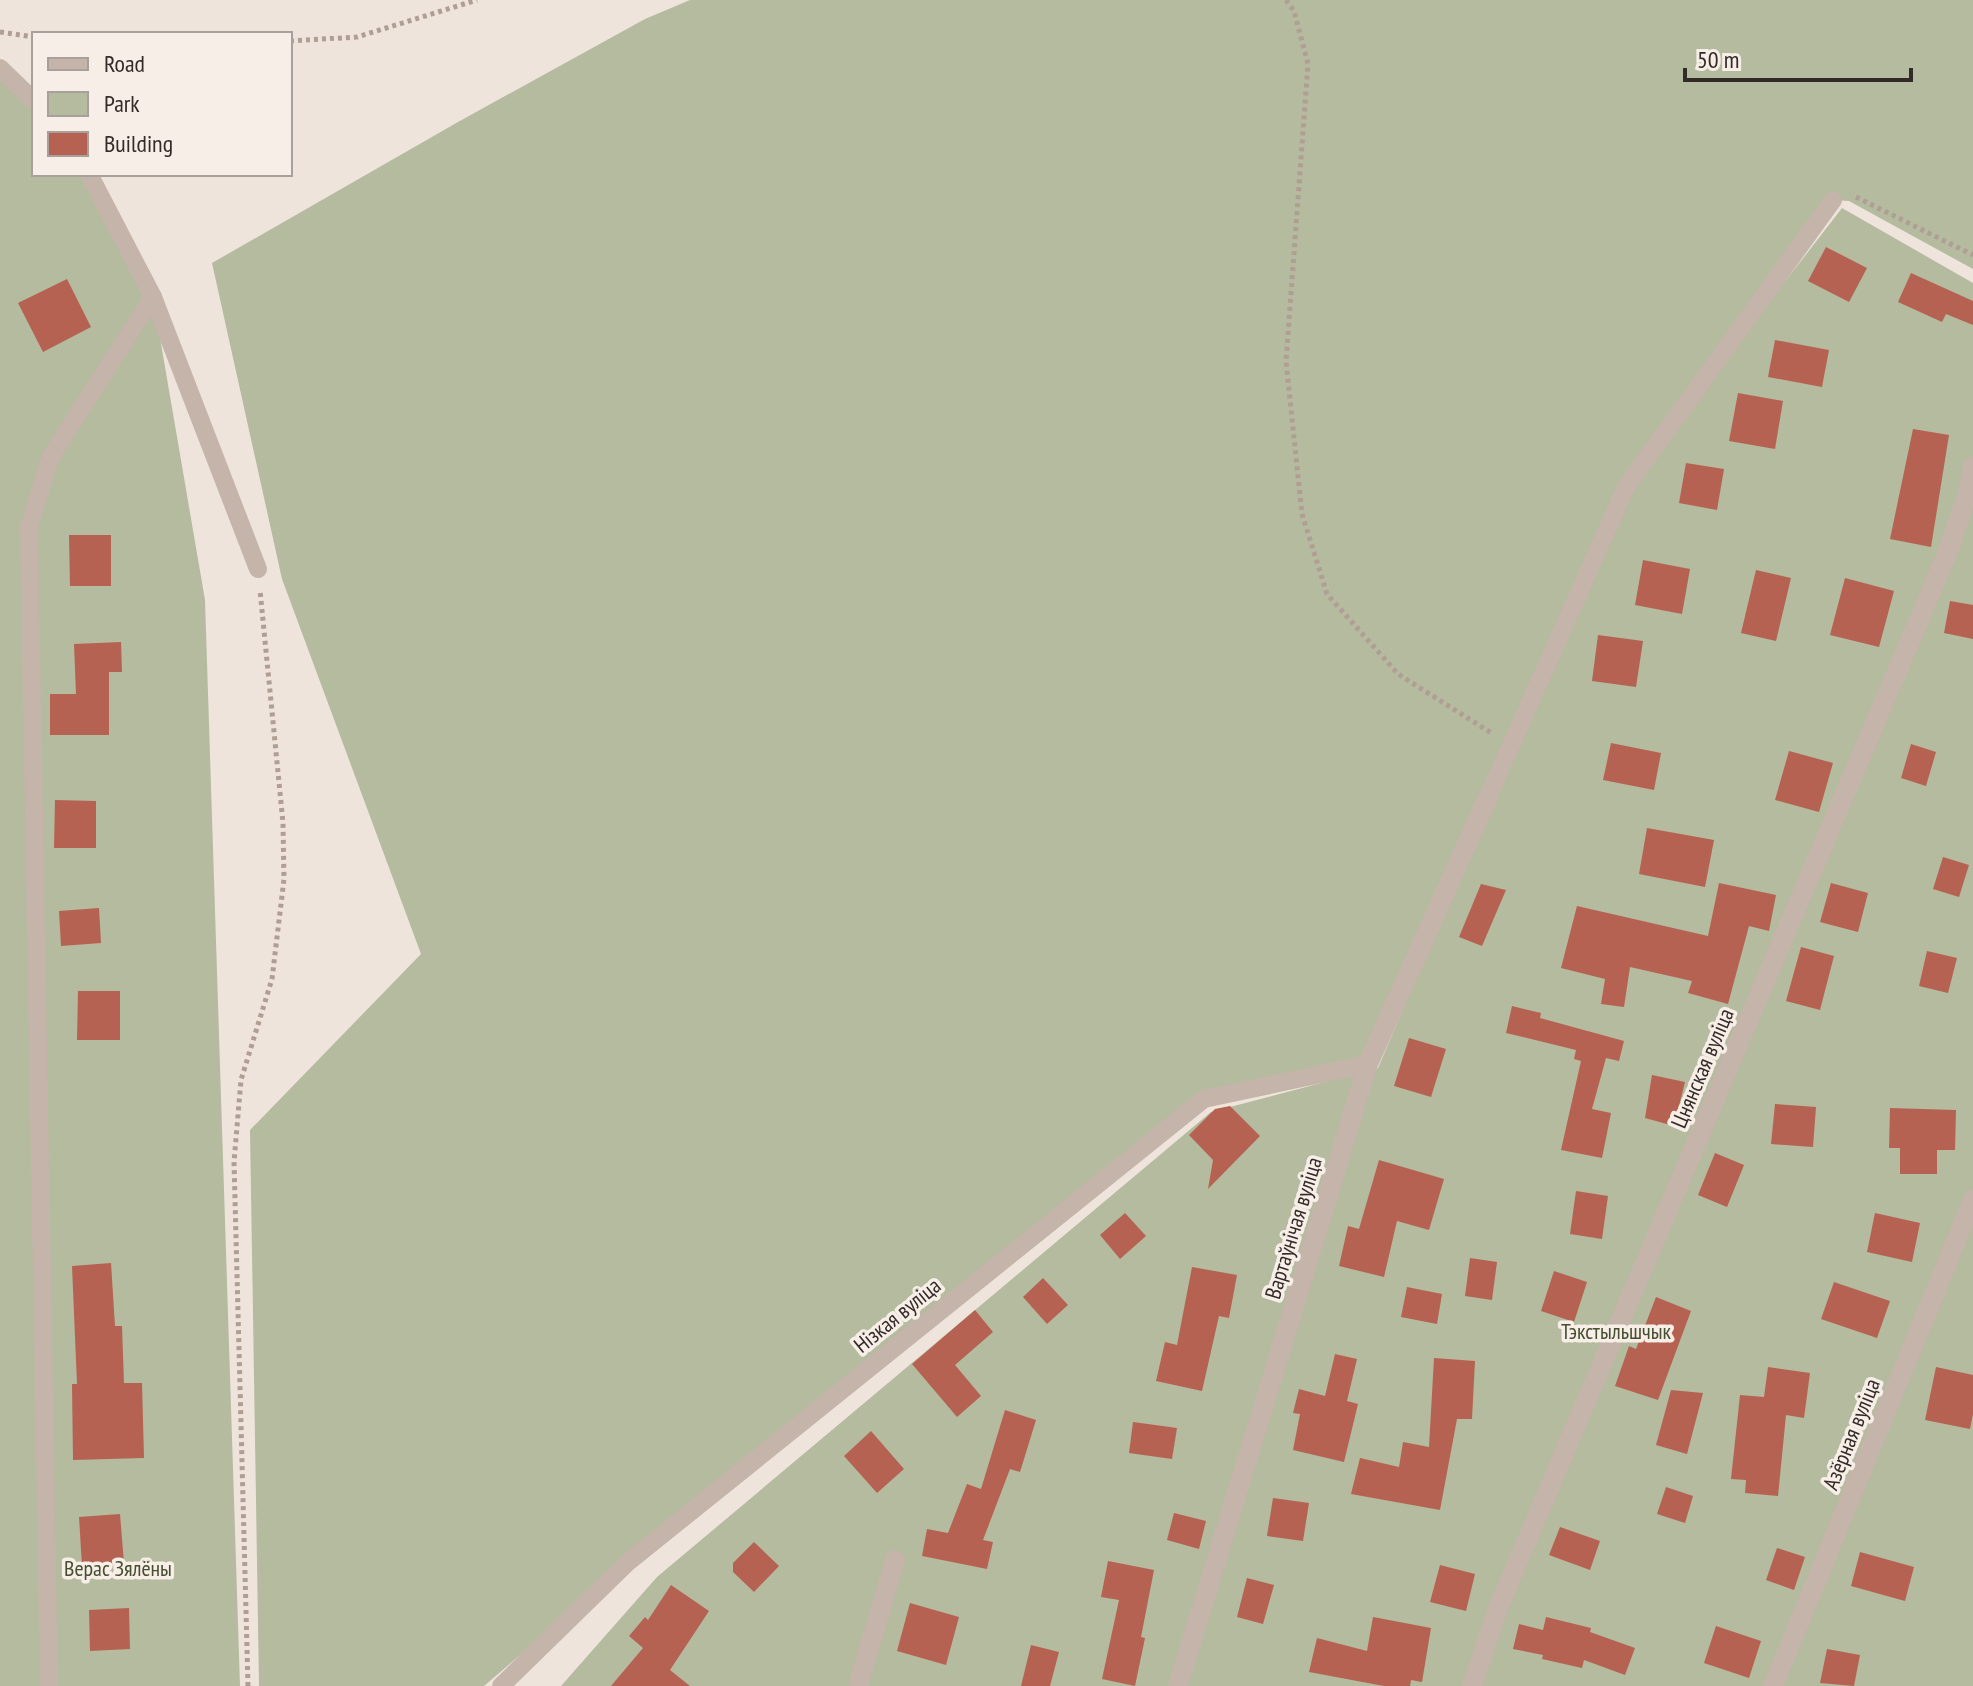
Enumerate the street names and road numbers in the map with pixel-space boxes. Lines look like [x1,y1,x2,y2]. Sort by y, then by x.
street label: Цнянская вуліца [1664,1004,1740,1132]
street label: Вартаўнічая вуліца [1258,1154,1328,1302]
street label: Нізкая вуліца [848,1271,946,1359]
street label: Азёрная вуліца [1816,1374,1886,1494]

